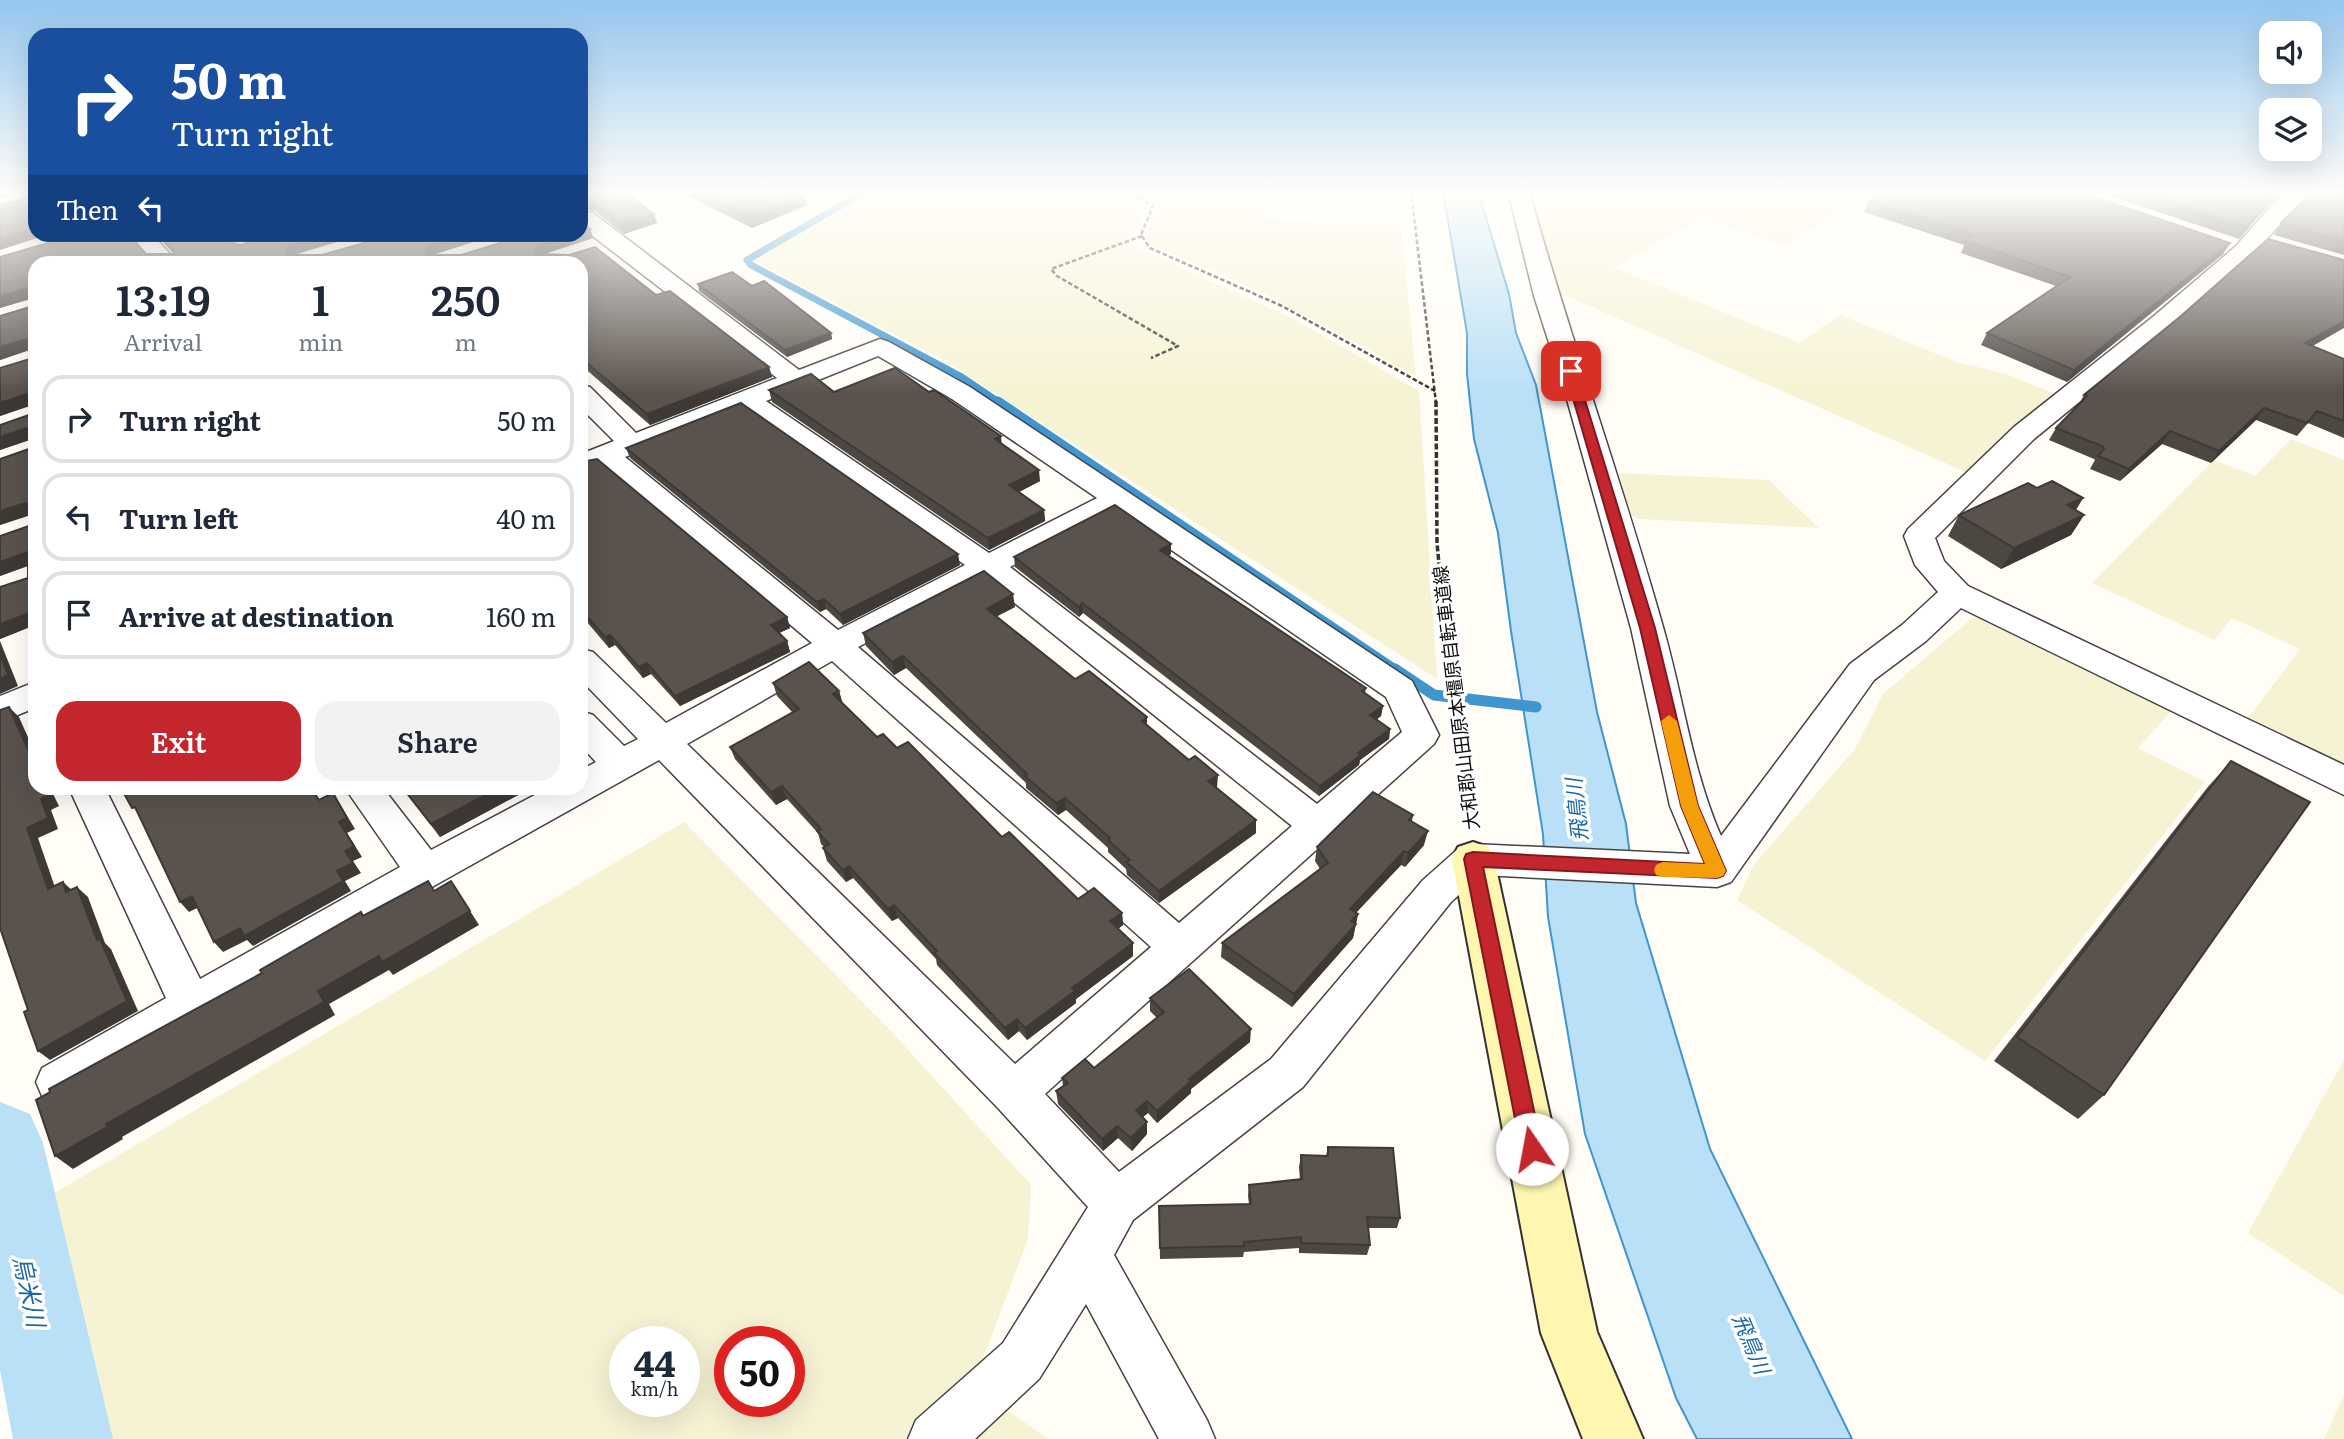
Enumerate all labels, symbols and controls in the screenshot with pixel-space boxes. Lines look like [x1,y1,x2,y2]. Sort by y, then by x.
map controls [2259,21,2322,161]
button: sound [2259,21,2322,84]
text: 50 m [171,41,287,114]
icon: right [56,56,147,147]
button: layers [2259,98,2322,161]
text: Turn right [171,108,333,156]
text: Then [56,189,118,228]
icon: left [132,189,170,227]
text: 13:19 [116,267,210,329]
text: 1 [312,267,329,329]
text: 250 [431,267,500,329]
text: Arrival [124,324,202,358]
text: min [298,324,343,358]
text: m [455,324,477,358]
pin [1541,341,1601,401]
icon: arrive [1552,352,1590,390]
icon: right [60,400,98,438]
text: Turn right [119,400,261,439]
text: 50 m [497,400,556,439]
icon: left [60,498,98,536]
text: Turn left [119,498,238,537]
text: 40 m [496,498,556,537]
street label: 大和郡山田原本橿原自転車道線 [1425,564,1485,832]
icon: arrive [60,596,98,634]
text: Arrive at destination [119,596,394,635]
text: 160 m [486,596,556,635]
button: Exit [56,701,301,781]
button: Share [315,701,560,781]
water label: 飛鳥川 [1556,775,1594,843]
position arrow [1495,1112,1569,1186]
water label: 烏米川 [6,1252,56,1333]
water label: 飛鳥川 [1726,1308,1780,1380]
speed limit sign: 50 [714,1326,805,1417]
text: 44 [633,1336,676,1388]
text: km/h [631,1375,678,1402]

